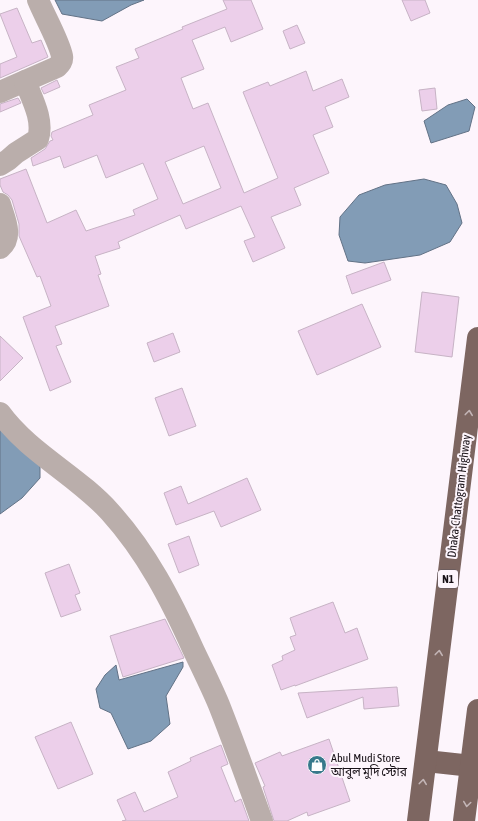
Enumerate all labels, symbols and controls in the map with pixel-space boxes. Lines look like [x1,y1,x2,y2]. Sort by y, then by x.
one-way arrow [464,410,473,416]
street label: Dhaka-Chattogram Highway [445,434,473,558]
road number: N1 [438,570,458,588]
one-way arrow [434,650,443,656]
place label: Abul Mudi Store আবুল মুদি স্টোর [330,751,408,780]
shop icon: Abul Mudi Store আবুল মুদি স্টোর [306,754,328,776]
one-way arrow [418,779,427,785]
one-way arrow [463,801,472,807]

